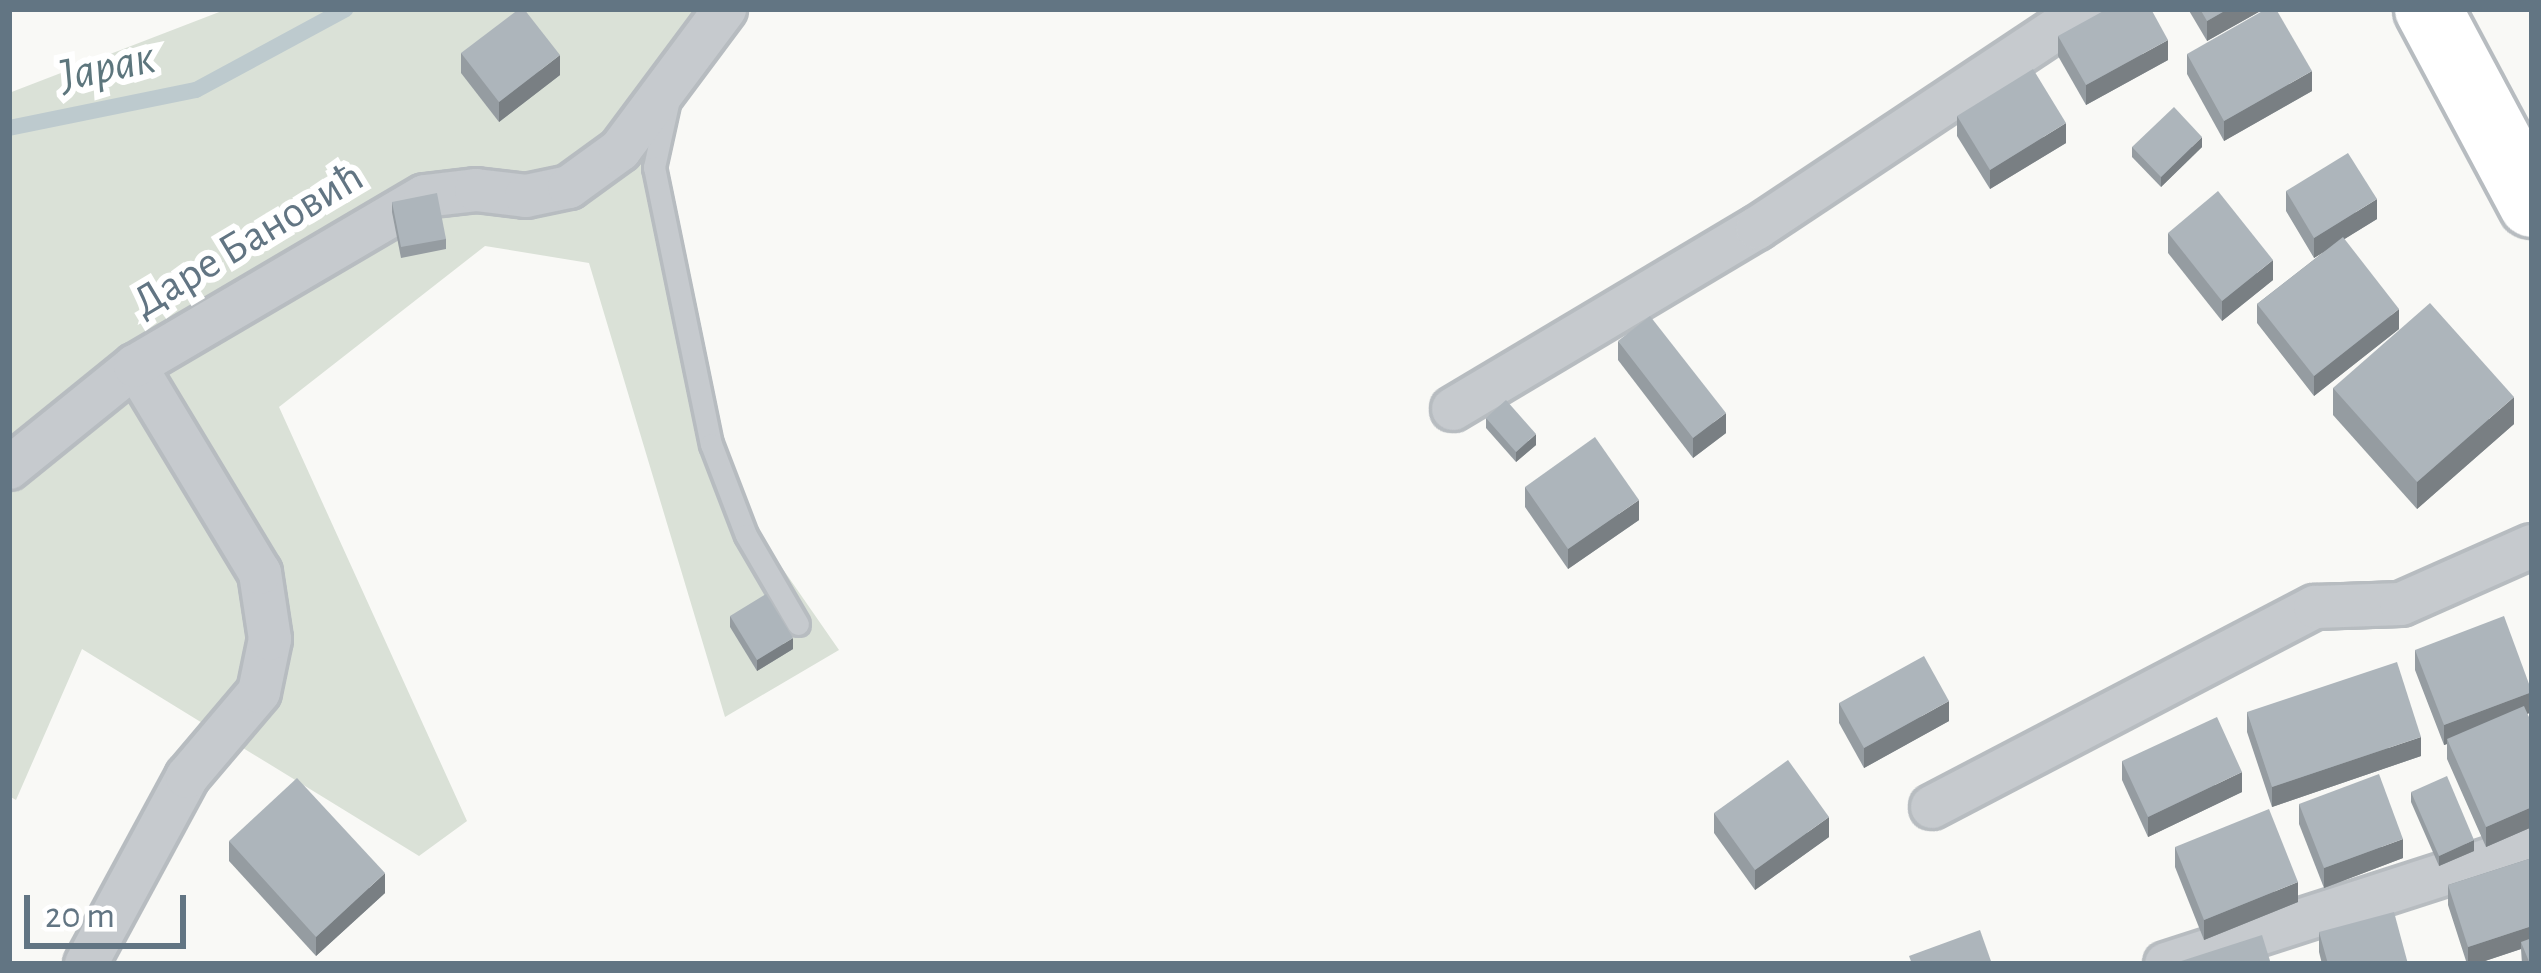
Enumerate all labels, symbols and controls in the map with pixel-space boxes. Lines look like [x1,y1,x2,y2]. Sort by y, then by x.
water label: Јарак [53,30,161,106]
street label: Даре Бановић [123,150,373,330]
scale bar [30,871,192,945]
text: 20 m [45,898,115,934]

